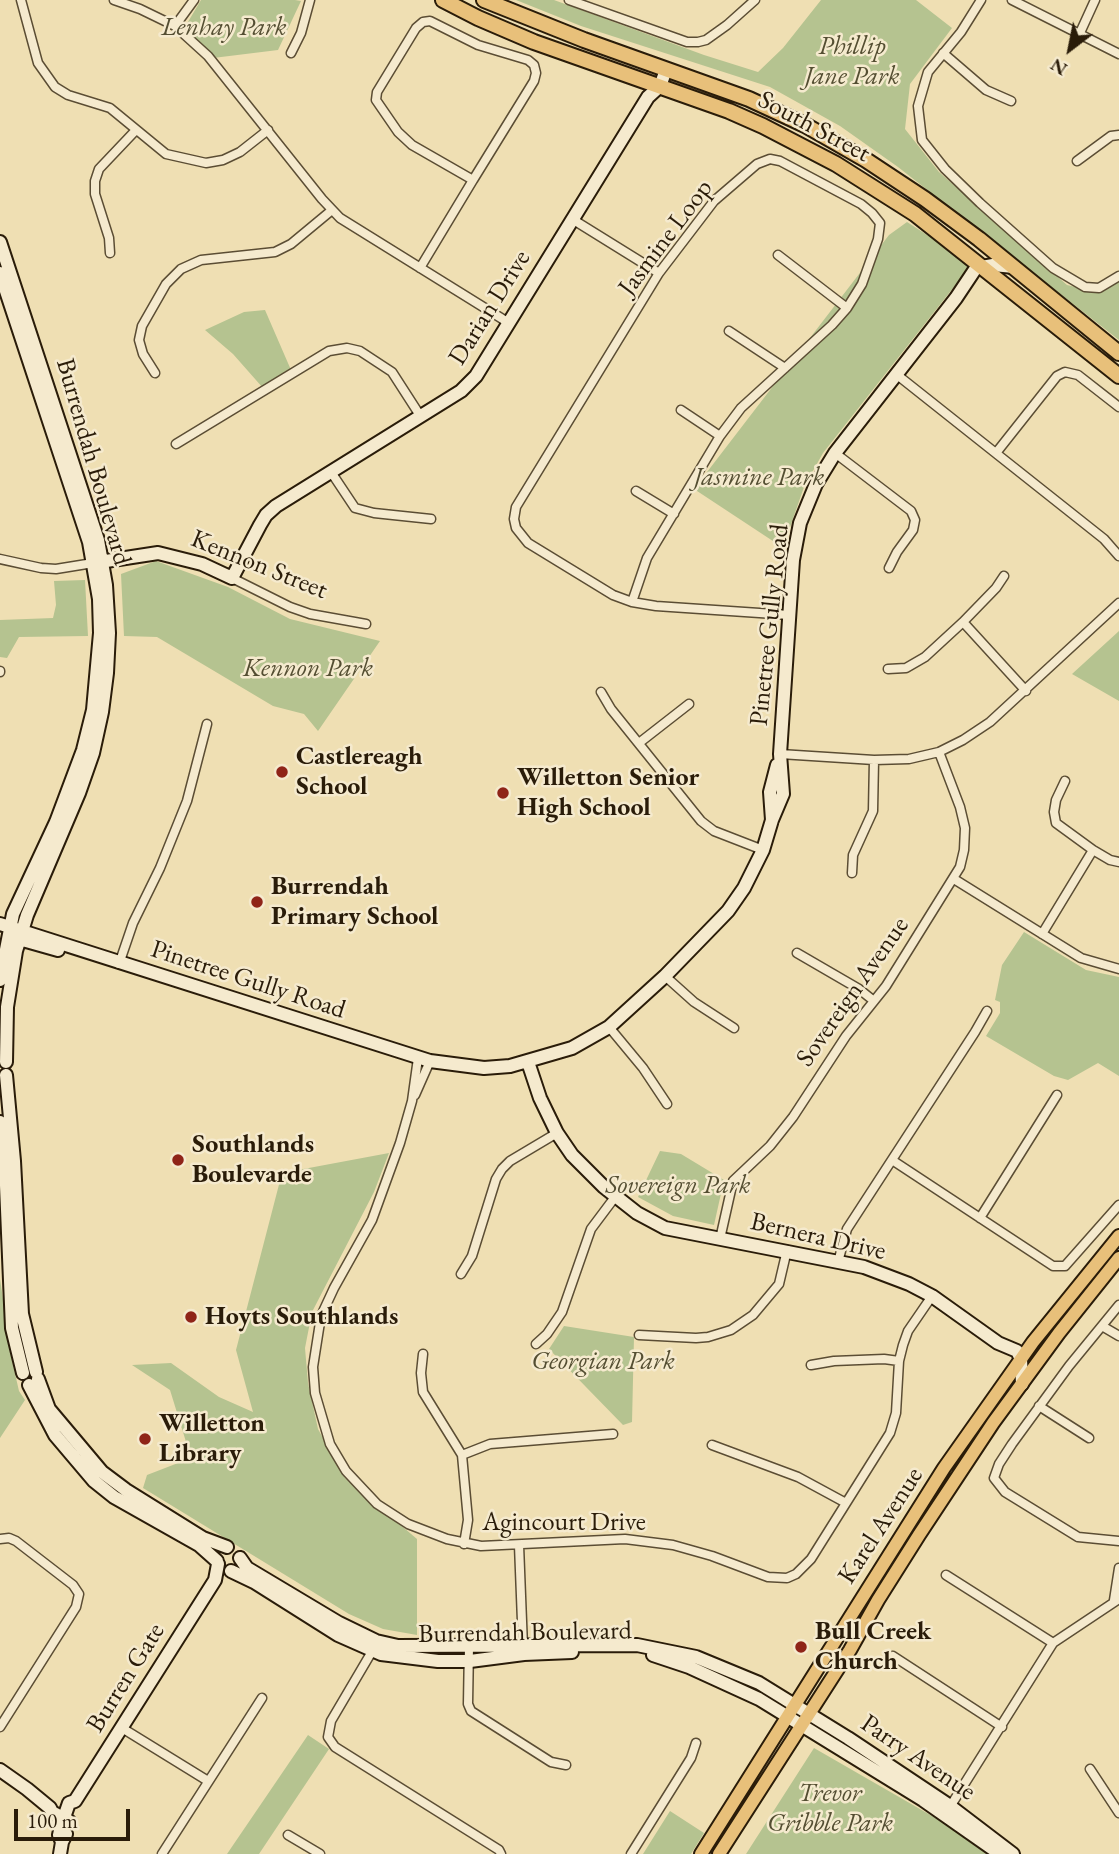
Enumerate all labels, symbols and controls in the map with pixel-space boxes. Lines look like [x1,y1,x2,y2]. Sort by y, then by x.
park label: Lenhay Park [161,12,287,44]
north arrow [1035,14,1105,84]
park label: Phillip Jane Park [804,31,900,92]
text: N [1045,53,1072,82]
street label: South Street [753,84,875,170]
street label: Jasmine Loop [612,174,720,302]
street label: Darian Drive [442,245,538,371]
street label: Burrendah Boulevard [49,355,137,569]
park label: Jasmine Park [694,462,824,494]
street label: Pinetree Gully Road [744,523,796,727]
street label: Kennon Street [186,524,332,606]
park label: Kennon Park [243,653,373,685]
place label: Castlereagh School [296,741,423,802]
place label: Willetton Senior High School [517,762,699,824]
marker: Castlereagh School [274,764,290,780]
marker: Willetton Senior High School [495,785,511,801]
place label: Burrendah Primary School [271,871,438,932]
marker: Burrendah Primary School [249,894,265,910]
street label: Sovereign Avenue [790,911,916,1073]
street label: Pinetree Gully Road [147,934,349,1026]
place label: Southlands Boulevarde [192,1129,314,1190]
marker: Southlands Boulevarde [170,1152,186,1168]
park label: Sovereign Park [605,1170,751,1202]
street label: Bernera Drive [747,1206,889,1268]
place label: Hoyts Southlands [205,1301,398,1333]
marker: Hoyts Southlands [183,1309,199,1325]
park label: Georgian Park [531,1346,675,1378]
place label: Willetton Library [159,1408,265,1470]
marker: Willetton Library [137,1431,153,1447]
street label: Karel Avenue [832,1462,930,1590]
street label: Agincourt Drive [482,1507,646,1539]
street label: Burrendah Boulevard [418,1616,632,1650]
place label: Bull Creek Church [815,1616,931,1678]
street label: Burren Gate [80,1618,172,1738]
marker: Bull Creek Church [793,1639,809,1655]
street label: Parry Avenue [855,1708,981,1808]
park label: Trevor Gribble Park [767,1778,893,1840]
scale bar [18,1794,133,1838]
text: 100 m [27,1807,78,1834]

